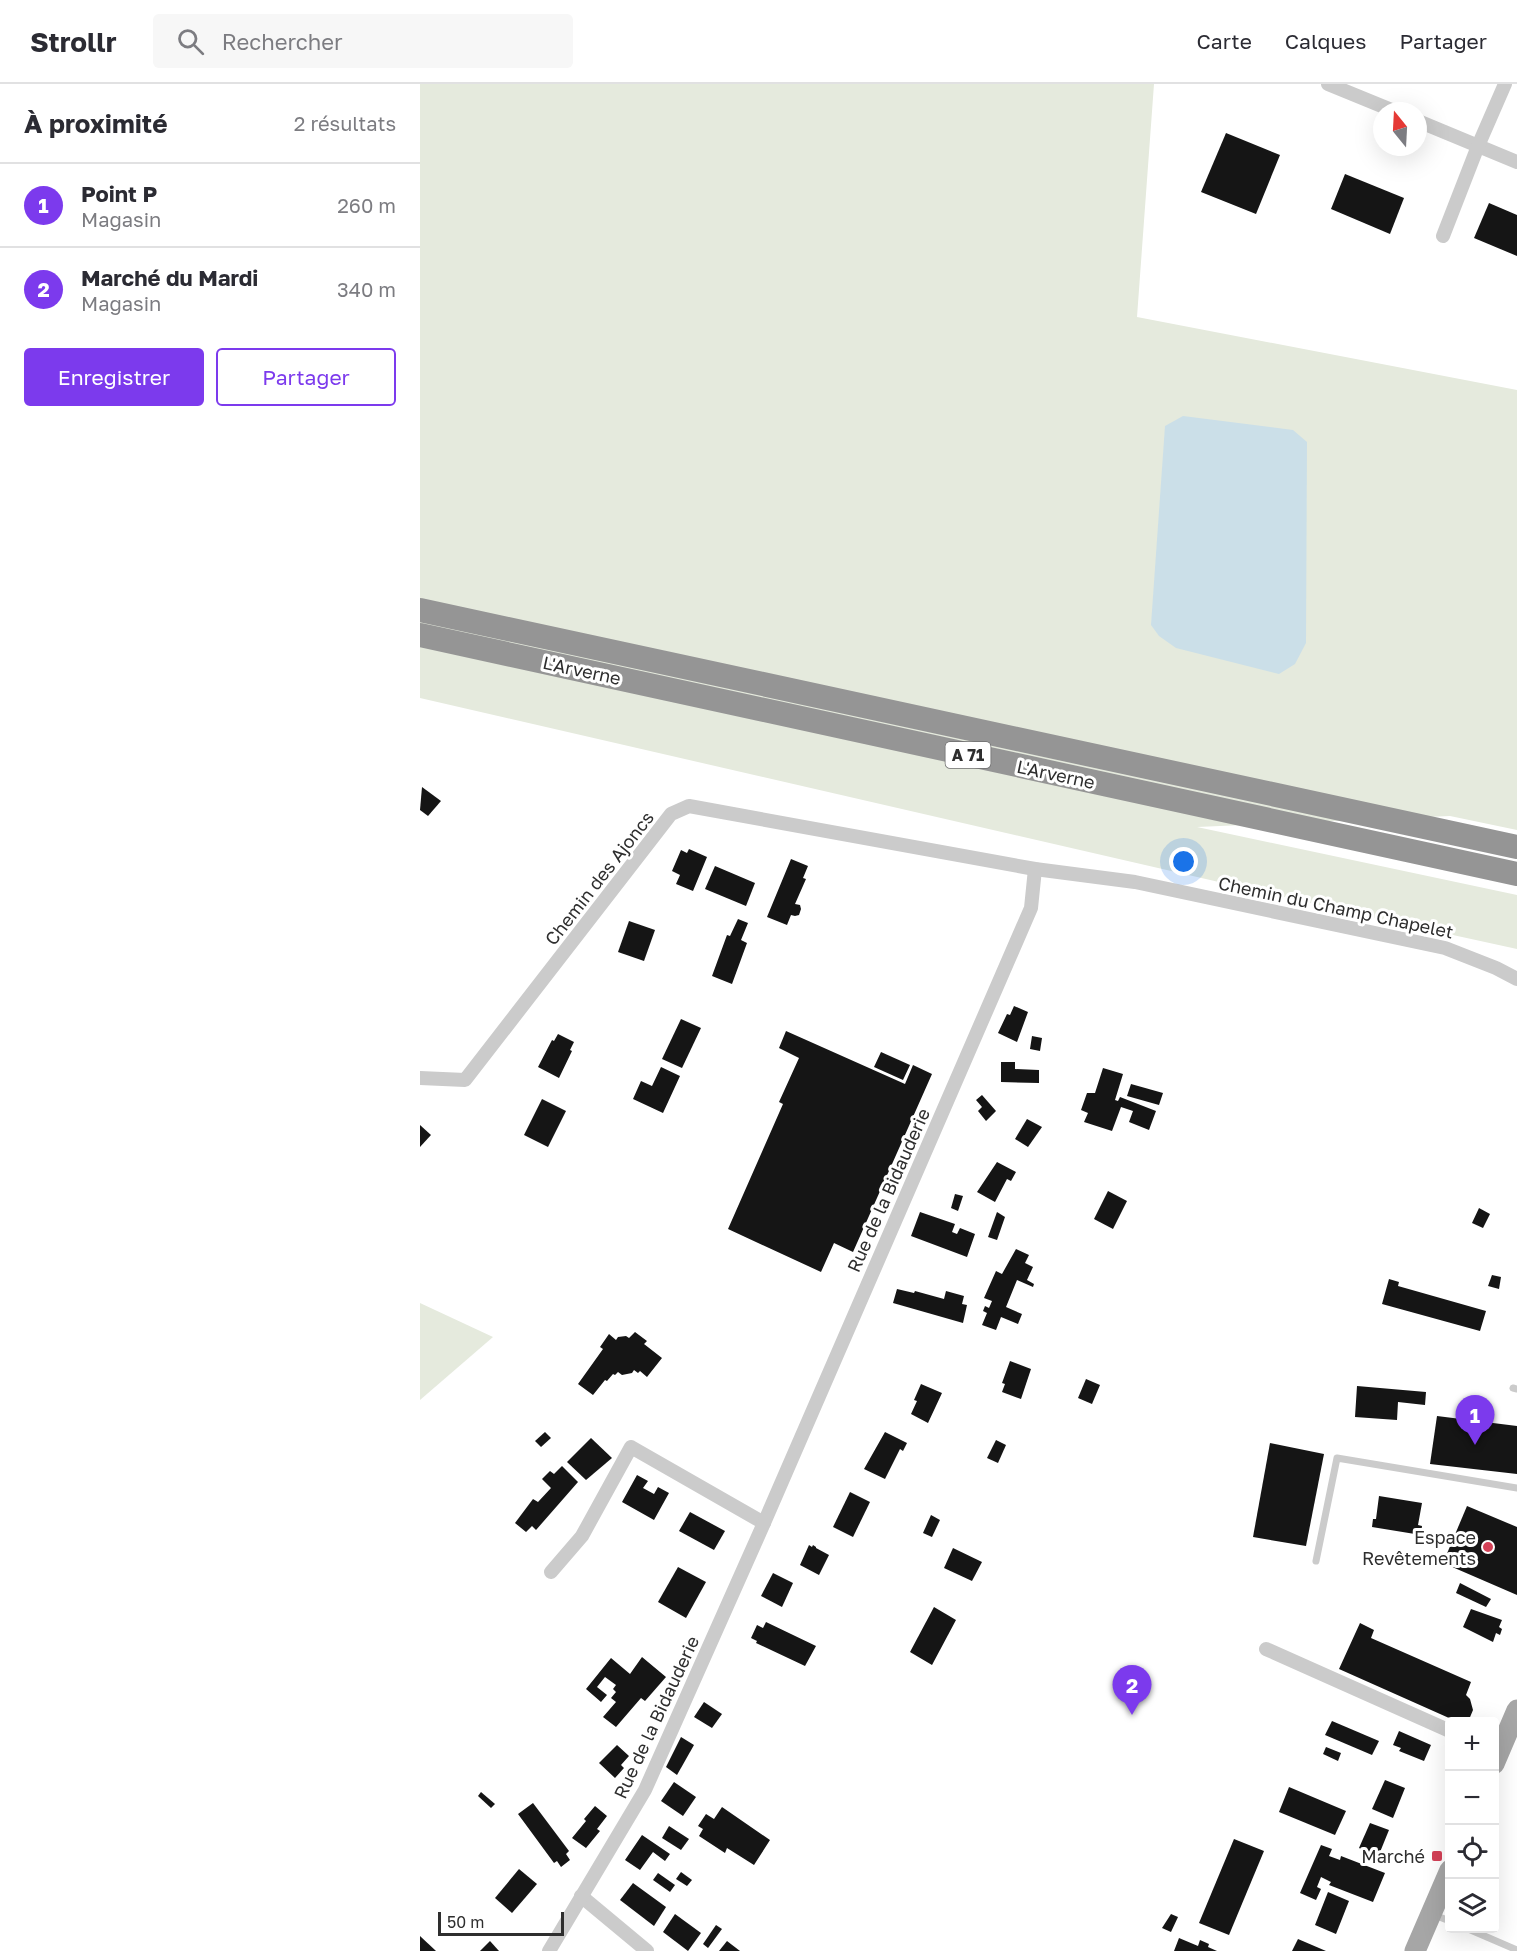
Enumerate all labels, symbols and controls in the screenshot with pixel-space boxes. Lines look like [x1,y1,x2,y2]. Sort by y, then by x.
search box [153,14,573,68]
text: Strollr [30,25,117,58]
icon: search [174,25,207,58]
text: Rechercher [222,28,343,55]
text: Carte [1196,28,1252,54]
text: Calques [1285,28,1366,54]
text: Partager [1399,28,1487,54]
north arrow [1373,102,1427,156]
text: À proximité [24,108,168,139]
text: 2 résultats [294,111,396,135]
text: Point P [81,180,157,207]
text: 1 [38,193,49,217]
text: 260 m [337,193,396,217]
text: Magasin [81,207,161,231]
text: Marché du Mardi [81,264,258,291]
text: 2 [37,277,50,301]
text: 340 m [337,277,396,301]
text: Magasin [81,291,161,315]
button: Enregistrer [24,348,204,406]
button: Partager [216,348,396,406]
street label: L'Arverne [541,651,623,689]
road number: A 71 [946,742,990,768]
street label: L'Arverne [1015,755,1097,793]
street label: Chemin des Ajoncs [540,807,658,949]
your location [1169,847,1198,876]
street label: Chemin du Champ Chapelet [1216,871,1456,943]
street label: Rue de la Bidauderie [842,1105,934,1275]
pin: 1 [1456,1396,1494,1445]
place label: Espace Revêtements [1362,1526,1476,1569]
marker: Espace Revêtements [1481,1540,1495,1554]
street label: Rue de la Bidauderie [609,1632,703,1802]
pin: 2 [1112,1666,1152,1715]
map controls [1445,1717,1499,1933]
button: + [1445,1717,1499,1771]
button: − [1445,1771,1499,1825]
button: locate [1445,1825,1499,1879]
place label: Marché [1361,1845,1425,1867]
marker: Marché [1430,1849,1444,1863]
button: layers [1445,1879,1499,1933]
scale bar [438,1909,564,1936]
text: 50 m [447,1912,484,1932]

